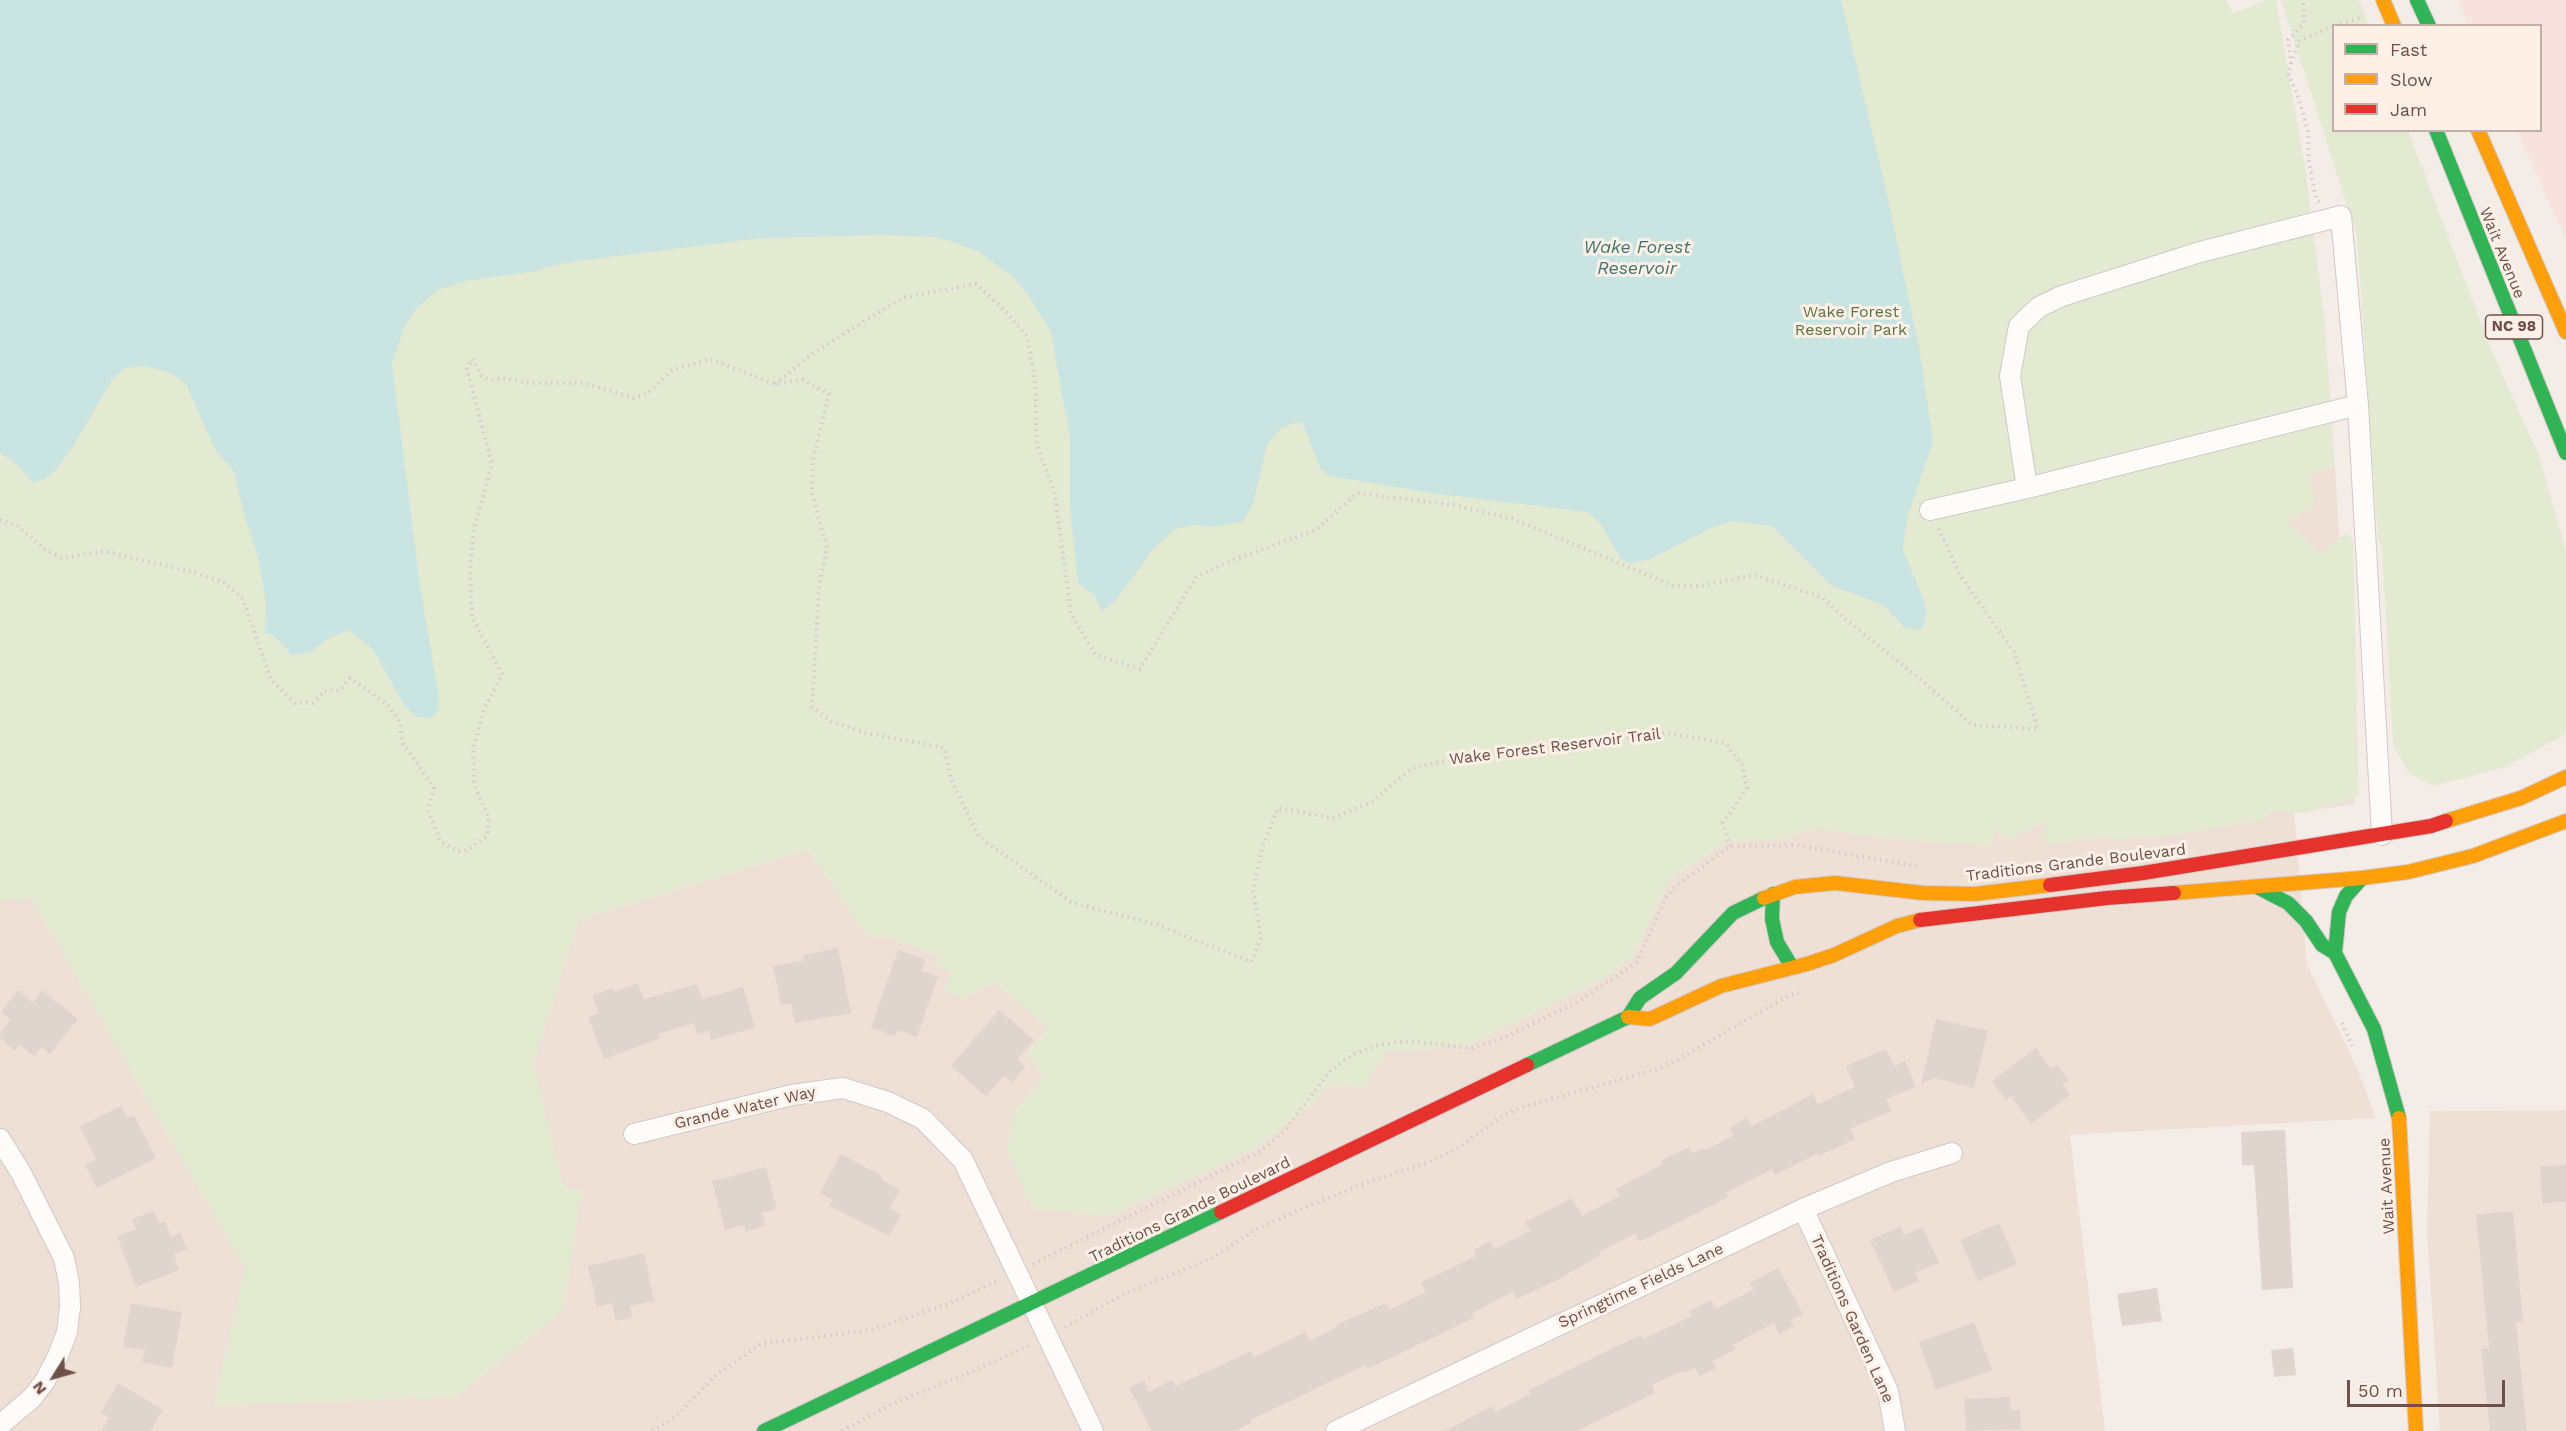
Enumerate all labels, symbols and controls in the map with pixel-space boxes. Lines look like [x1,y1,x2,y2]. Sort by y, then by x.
legend [2332,24,2542,132]
text: Fast [2390,39,2427,60]
text: Slow [2390,69,2433,90]
text: Jam [2390,99,2427,120]
street label: Wait Avenue [2475,205,2529,301]
water label: Wake Forest Reservoir [1584,237,1690,280]
park label: Wake Forest Reservoir Park [1795,302,1907,340]
road number: NC 98 [2486,315,2542,339]
street label: Wake Forest Reservoir Trail [1448,725,1662,769]
street label: Traditions Grande Boulevard [1965,840,2187,886]
street label: Grande Water Way [672,1082,818,1134]
street label: Wait Avenue [2375,1137,2399,1235]
street label: Traditions Grande Boulevard [1086,1153,1294,1267]
street label: Traditions Garden Lane [1806,1232,1898,1406]
street label: Springtime Fields Lane [1555,1239,1727,1333]
north arrow [24,1347,84,1407]
scale bar [2350,1368,2508,1406]
text: N [28,1378,50,1399]
text: 50 m [2358,1380,2403,1401]

